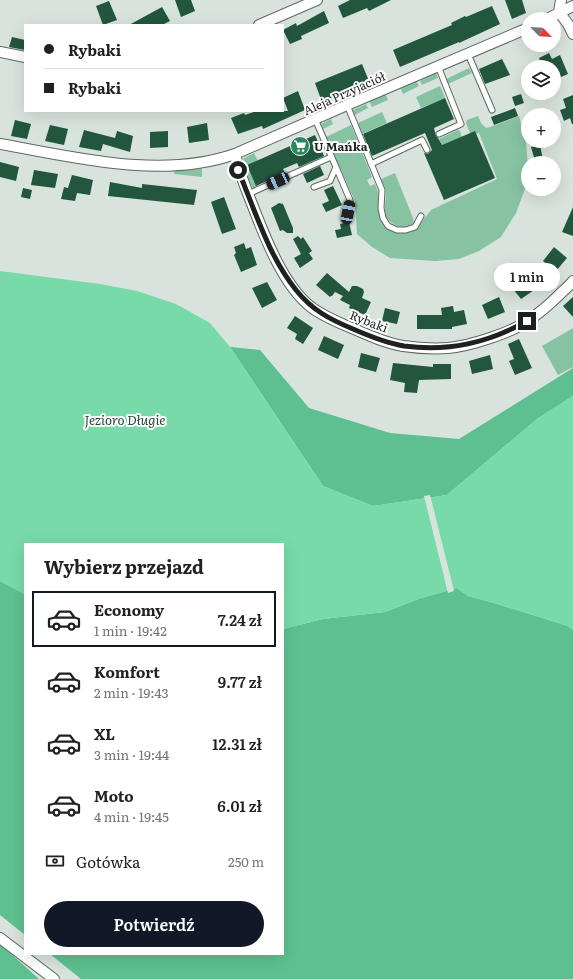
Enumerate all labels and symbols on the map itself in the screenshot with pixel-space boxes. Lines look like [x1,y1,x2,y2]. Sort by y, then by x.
north arrow [521,12,561,52]
street label: Aleja Przyjaciół [300,67,388,119]
supermarket icon: U Mańka [289,135,311,157]
place label: U Mańka [314,137,368,155]
route start [229,161,247,179]
car [265,171,291,191]
car [340,199,356,225]
callout: 1 min [494,263,560,291]
street label: Rybaki [347,306,391,336]
route end [518,312,536,330]
water label: Jezioro Długie [85,410,165,429]

